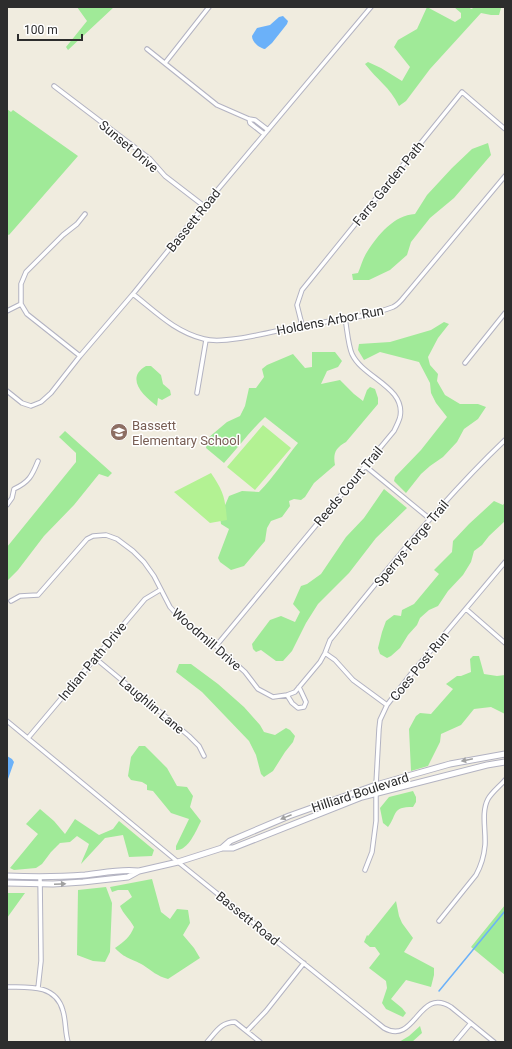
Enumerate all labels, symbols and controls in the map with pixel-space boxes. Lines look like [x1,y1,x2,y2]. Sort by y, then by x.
scale bar [18,16,82,42]
text: 100 m [24,23,58,37]
street label: Sunset Drive [96,117,161,175]
street label: Farrs Garden Path [350,138,427,229]
street label: Bassett Road [163,186,223,255]
street label: Holdens Arbor Run [275,303,385,338]
place label: Bassett Elementary School [132,418,240,448]
school or university icon: Bassett Elementary School [109,422,129,442]
street label: Reeds Court Trail [311,444,386,529]
street label: Sperrys Forge Trail [371,497,452,589]
street label: Woodmill Drive [169,605,244,674]
street label: Indian Path Drive [55,619,130,704]
street label: Coes Post Run [387,629,452,704]
street label: Laughlin Lane [116,674,187,737]
one-way arrow [460,758,473,764]
street label: Hilliard Boulevard [310,770,411,815]
one-way arrow [281,814,292,820]
one-way arrow [54,880,66,887]
street label: Bassett Road [213,888,282,948]

